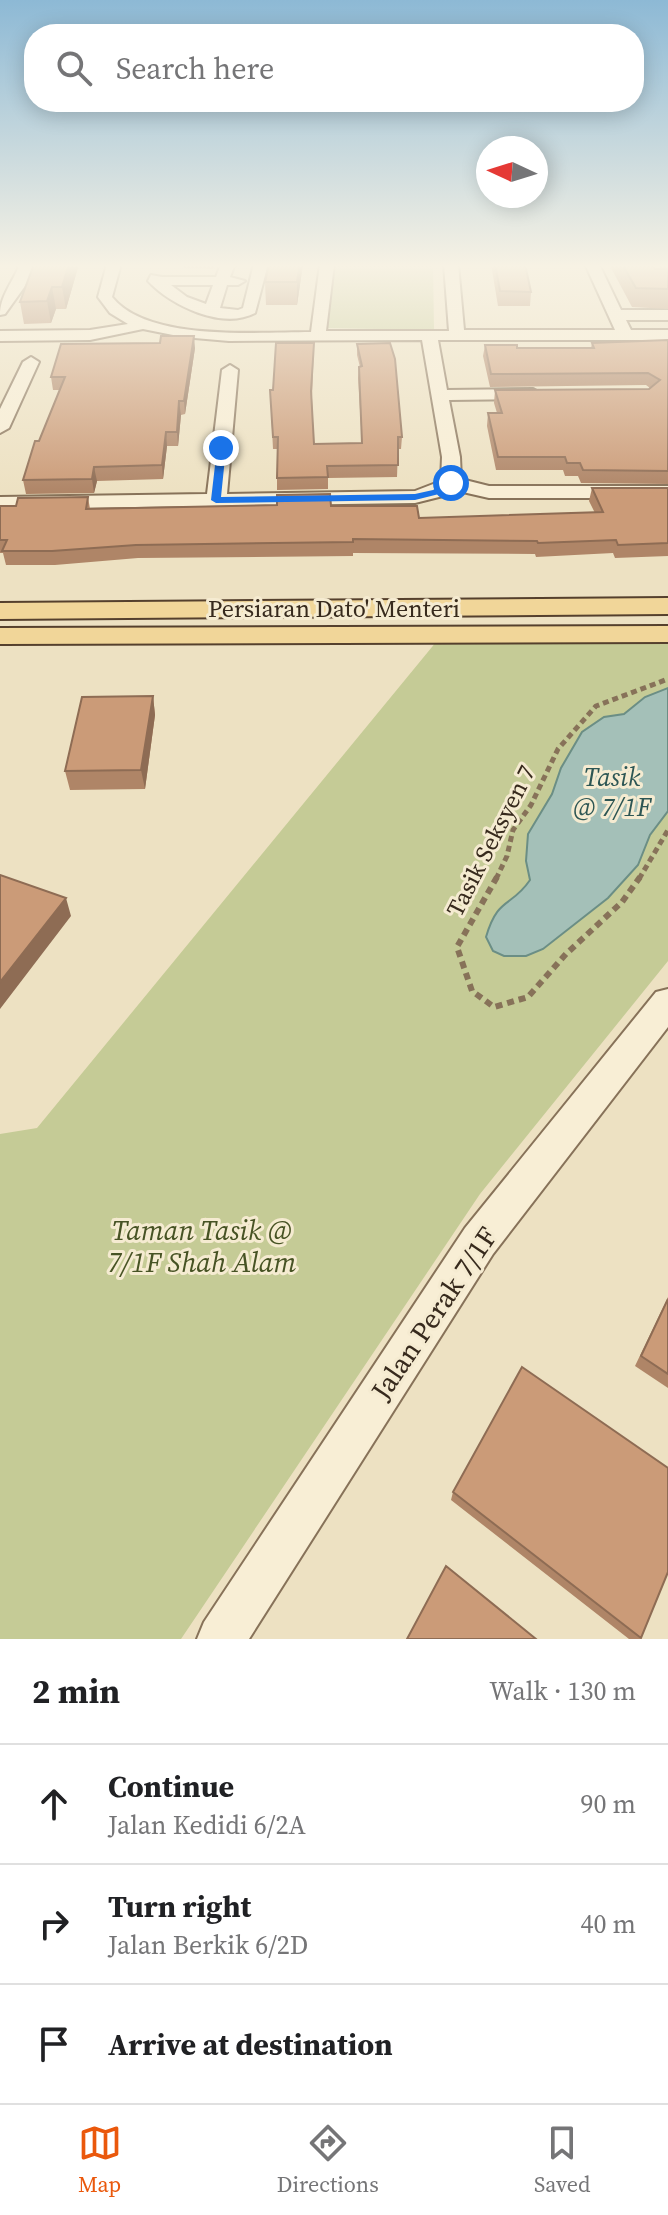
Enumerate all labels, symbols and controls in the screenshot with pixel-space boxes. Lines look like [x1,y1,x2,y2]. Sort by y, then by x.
search box [24,24,644,112]
icon: search [52,46,96,90]
text: Search here [116,48,274,89]
north arrow [476,136,548,208]
route end [203,430,239,466]
route start [433,465,469,501]
street label: Persiaran Dato' Menteri [208,592,460,625]
street label: Tasik Seksyen 7 [438,759,543,922]
water label: Tasik @ 7/1F [573,759,653,825]
park label: Taman Tasik @ 7/1F Shah Alam [108,1211,296,1281]
street label: Jalan Perak 7/1F [361,1219,506,1408]
text: 2 min [32,1668,120,1714]
text: Walk · 130 m [489,1673,636,1709]
text: Continue [108,1766,234,1807]
icon: ahead [32,1782,76,1826]
text: 90 m [581,1786,636,1822]
text: Jalan Kedidi 6/2A [108,1807,306,1843]
text: Turn right [108,1886,251,1927]
icon: right [32,1902,76,1946]
text: 40 m [581,1906,636,1942]
text: Jalan Berkik 6/2D [108,1927,308,1963]
icon: arrive [32,2022,76,2066]
text: Arrive at destination [108,2024,393,2065]
tab: Map [78,2121,122,2199]
tab: Directions [277,2121,379,2199]
tab: Saved [534,2121,590,2199]

